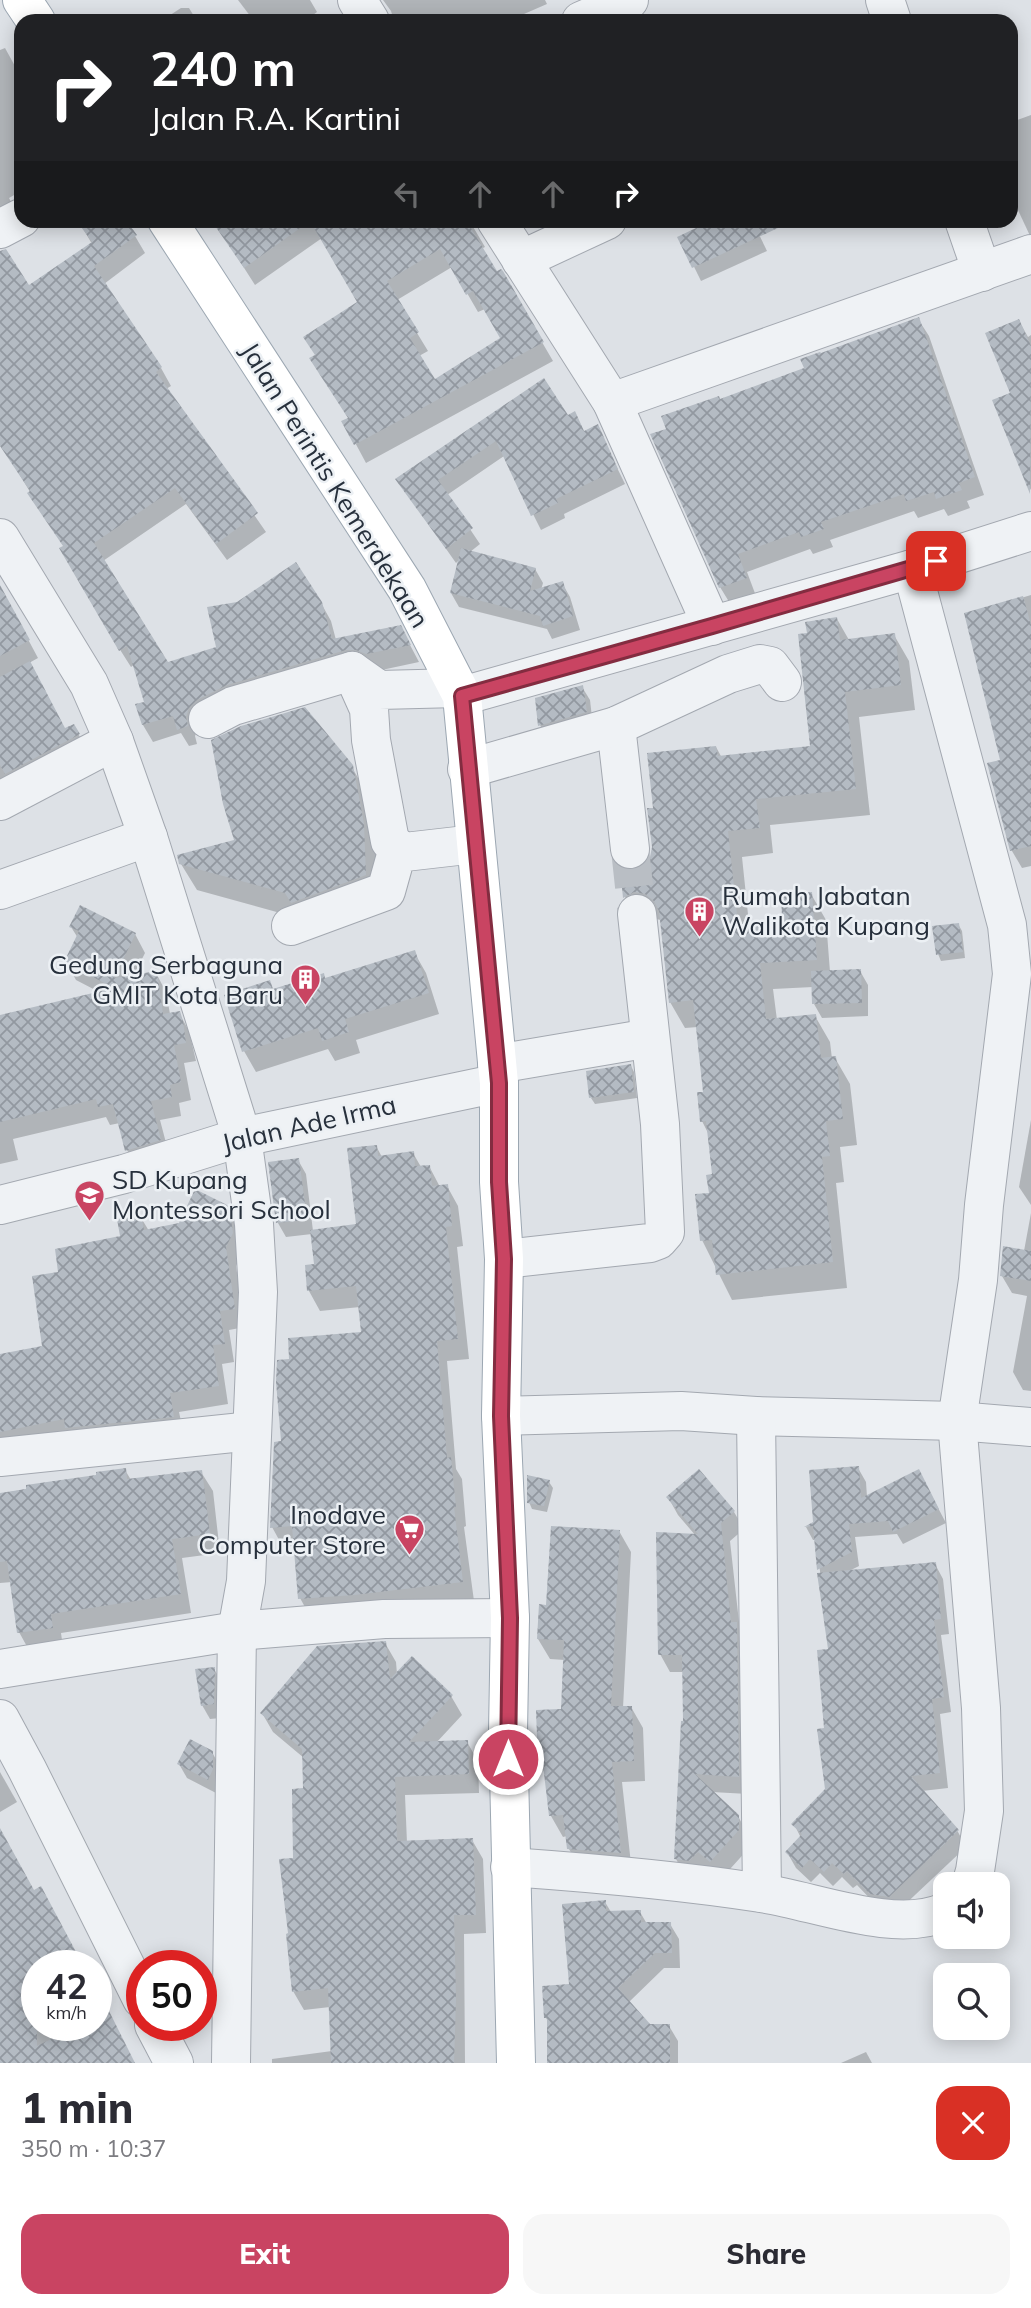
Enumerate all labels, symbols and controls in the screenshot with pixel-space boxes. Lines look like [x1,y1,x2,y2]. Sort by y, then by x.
text: 240 m [150,37,296,98]
icon: right [35,42,126,133]
text: Jalan R.A. Kartini [150,98,401,138]
icon: left [388,175,426,213]
icon: ahead [461,175,499,213]
icon: ahead [534,175,572,213]
icon: right [607,175,645,213]
street label: Jalan Perintis Kemerdekaan [234,336,437,634]
pin [906,531,966,591]
icon: arrive [917,542,955,580]
place label: Rumah Jabatan Walikota Kupang [722,879,930,942]
building icon: Rumah Jabatan Walikota Kupang [682,894,716,938]
place label: Gedung Serbaguna GMIT Kota Baru [49,948,283,1011]
building icon: Gedung Serbaguna GMIT Kota Baru [289,963,323,1007]
street label: Jalan Ade Irma [218,1087,399,1160]
place label: SD Kupang Montessori School [112,1163,331,1226]
school or university icon: SD Kupang Montessori School [72,1178,106,1222]
place label: Inodave Computer Store [198,1498,386,1561]
supermarket icon: Inodave Computer Store [392,1513,426,1557]
position arrow [471,1722,545,1796]
map controls [933,1872,1010,2040]
button: sound [933,1872,1010,1949]
speed limit sign: 50 [126,1950,217,2041]
button: search [933,1963,1010,2040]
text: 42 [45,1964,88,2008]
text: km/h [46,2001,87,2024]
text: 1 min [21,2081,134,2134]
button: close [936,2086,1010,2160]
text: 350 m · 10:37 [21,2134,166,2163]
button: Exit [21,2214,509,2294]
button: Share [523,2214,1010,2294]

